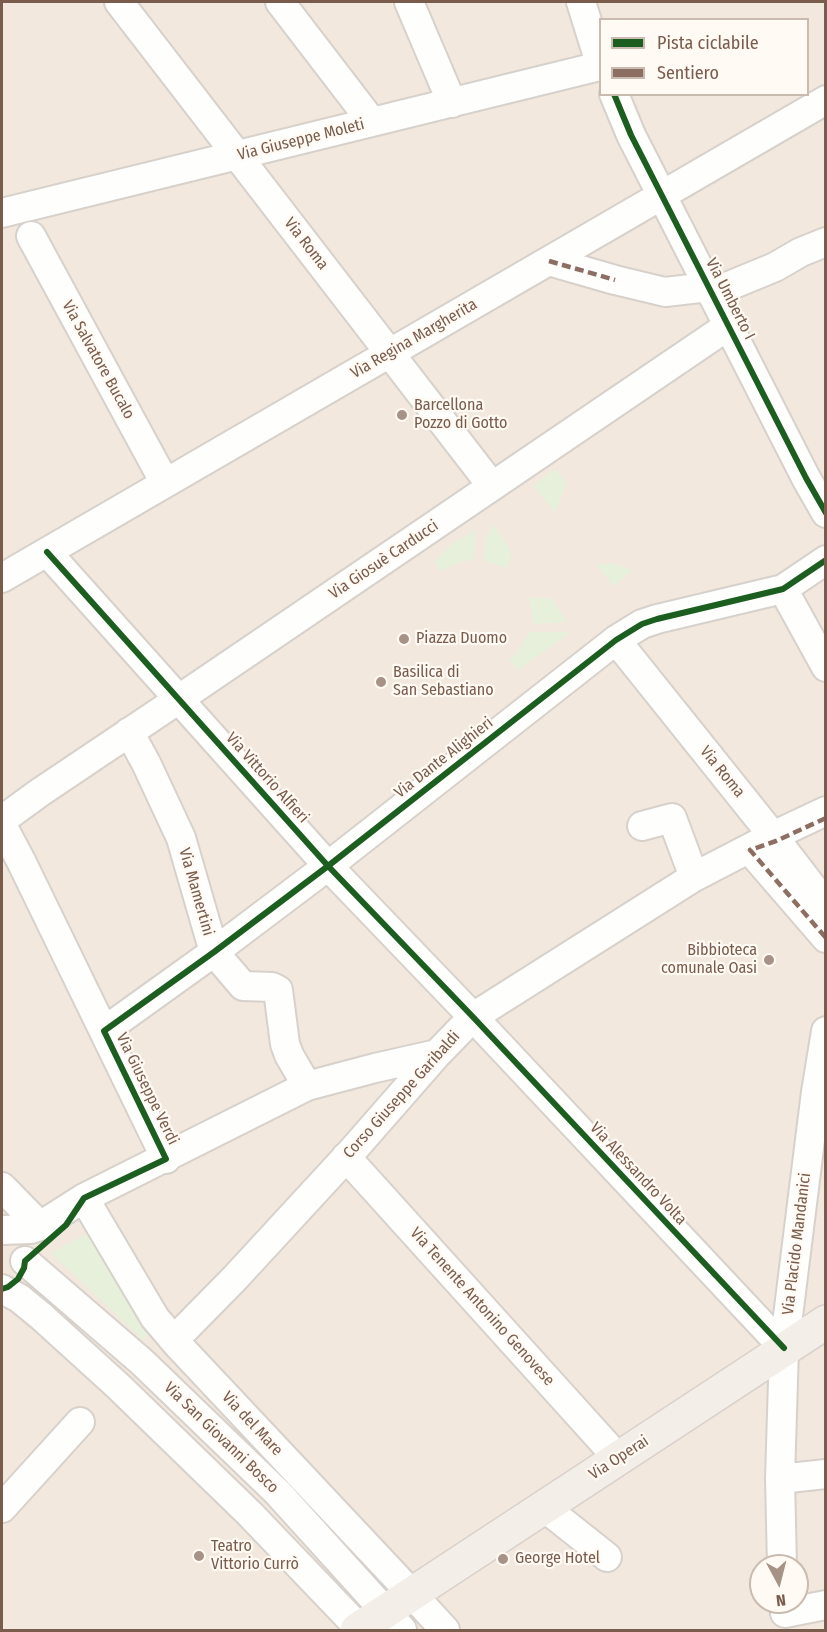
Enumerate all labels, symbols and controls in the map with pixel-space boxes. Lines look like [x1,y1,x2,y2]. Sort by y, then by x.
legend [599,18,809,96]
text: Pista ciclabile [657,32,759,54]
text: Sentiero [657,62,719,84]
street label: Via Giuseppe Moleti [236,115,366,165]
street label: Via Roma [280,214,332,274]
street label: Via Umberto I [701,255,759,343]
street label: Via Regina Margherita [347,295,481,383]
street label: Via Salvatore Bucalo [57,297,139,423]
place label: Barcellona Pozzo di Gotto [414,396,507,434]
marker: Barcellona Pozzo di Gotto [395,408,409,422]
street label: Via Giosuè Carducci [326,516,442,604]
place label: Piazza Duomo [416,629,507,649]
marker: Piazza Duomo [397,632,411,646]
place label: Basilica di San Sebastiano [393,663,494,701]
marker: Basilica di San Sebastiano [374,675,388,689]
street label: Via Dante Alighieri [391,713,497,803]
street label: Via Vittorio Alfieri [221,729,313,827]
street label: Via Roma [695,742,749,802]
street label: Via Mamertini [174,846,218,938]
place label: Bibbioteca comunale Oasi [661,941,757,979]
marker: Bibbioteca comunale Oasi [762,953,776,967]
street label: Corso Giuseppe Garibaldi [340,1027,464,1163]
street label: Via Giuseppe Verdi [112,1030,182,1148]
street label: Via Alessandro Volta [586,1119,690,1229]
street label: Via Placido Mandanici [779,1172,815,1316]
street label: Via Tenente Antonino Genovese [406,1224,558,1390]
street label: Via San Giovanni Bosco [160,1378,282,1498]
street label: Via del Mare [218,1388,286,1460]
street label: Via Operai [586,1432,652,1484]
place label: Teatro Vittorio Currò [211,1537,299,1575]
marker: Teatro Vittorio Currò [192,1549,206,1563]
place label: George Hotel [515,1549,600,1569]
marker: George Hotel [496,1552,510,1566]
north arrow [749,1554,809,1614]
text: N [775,1590,787,1610]

